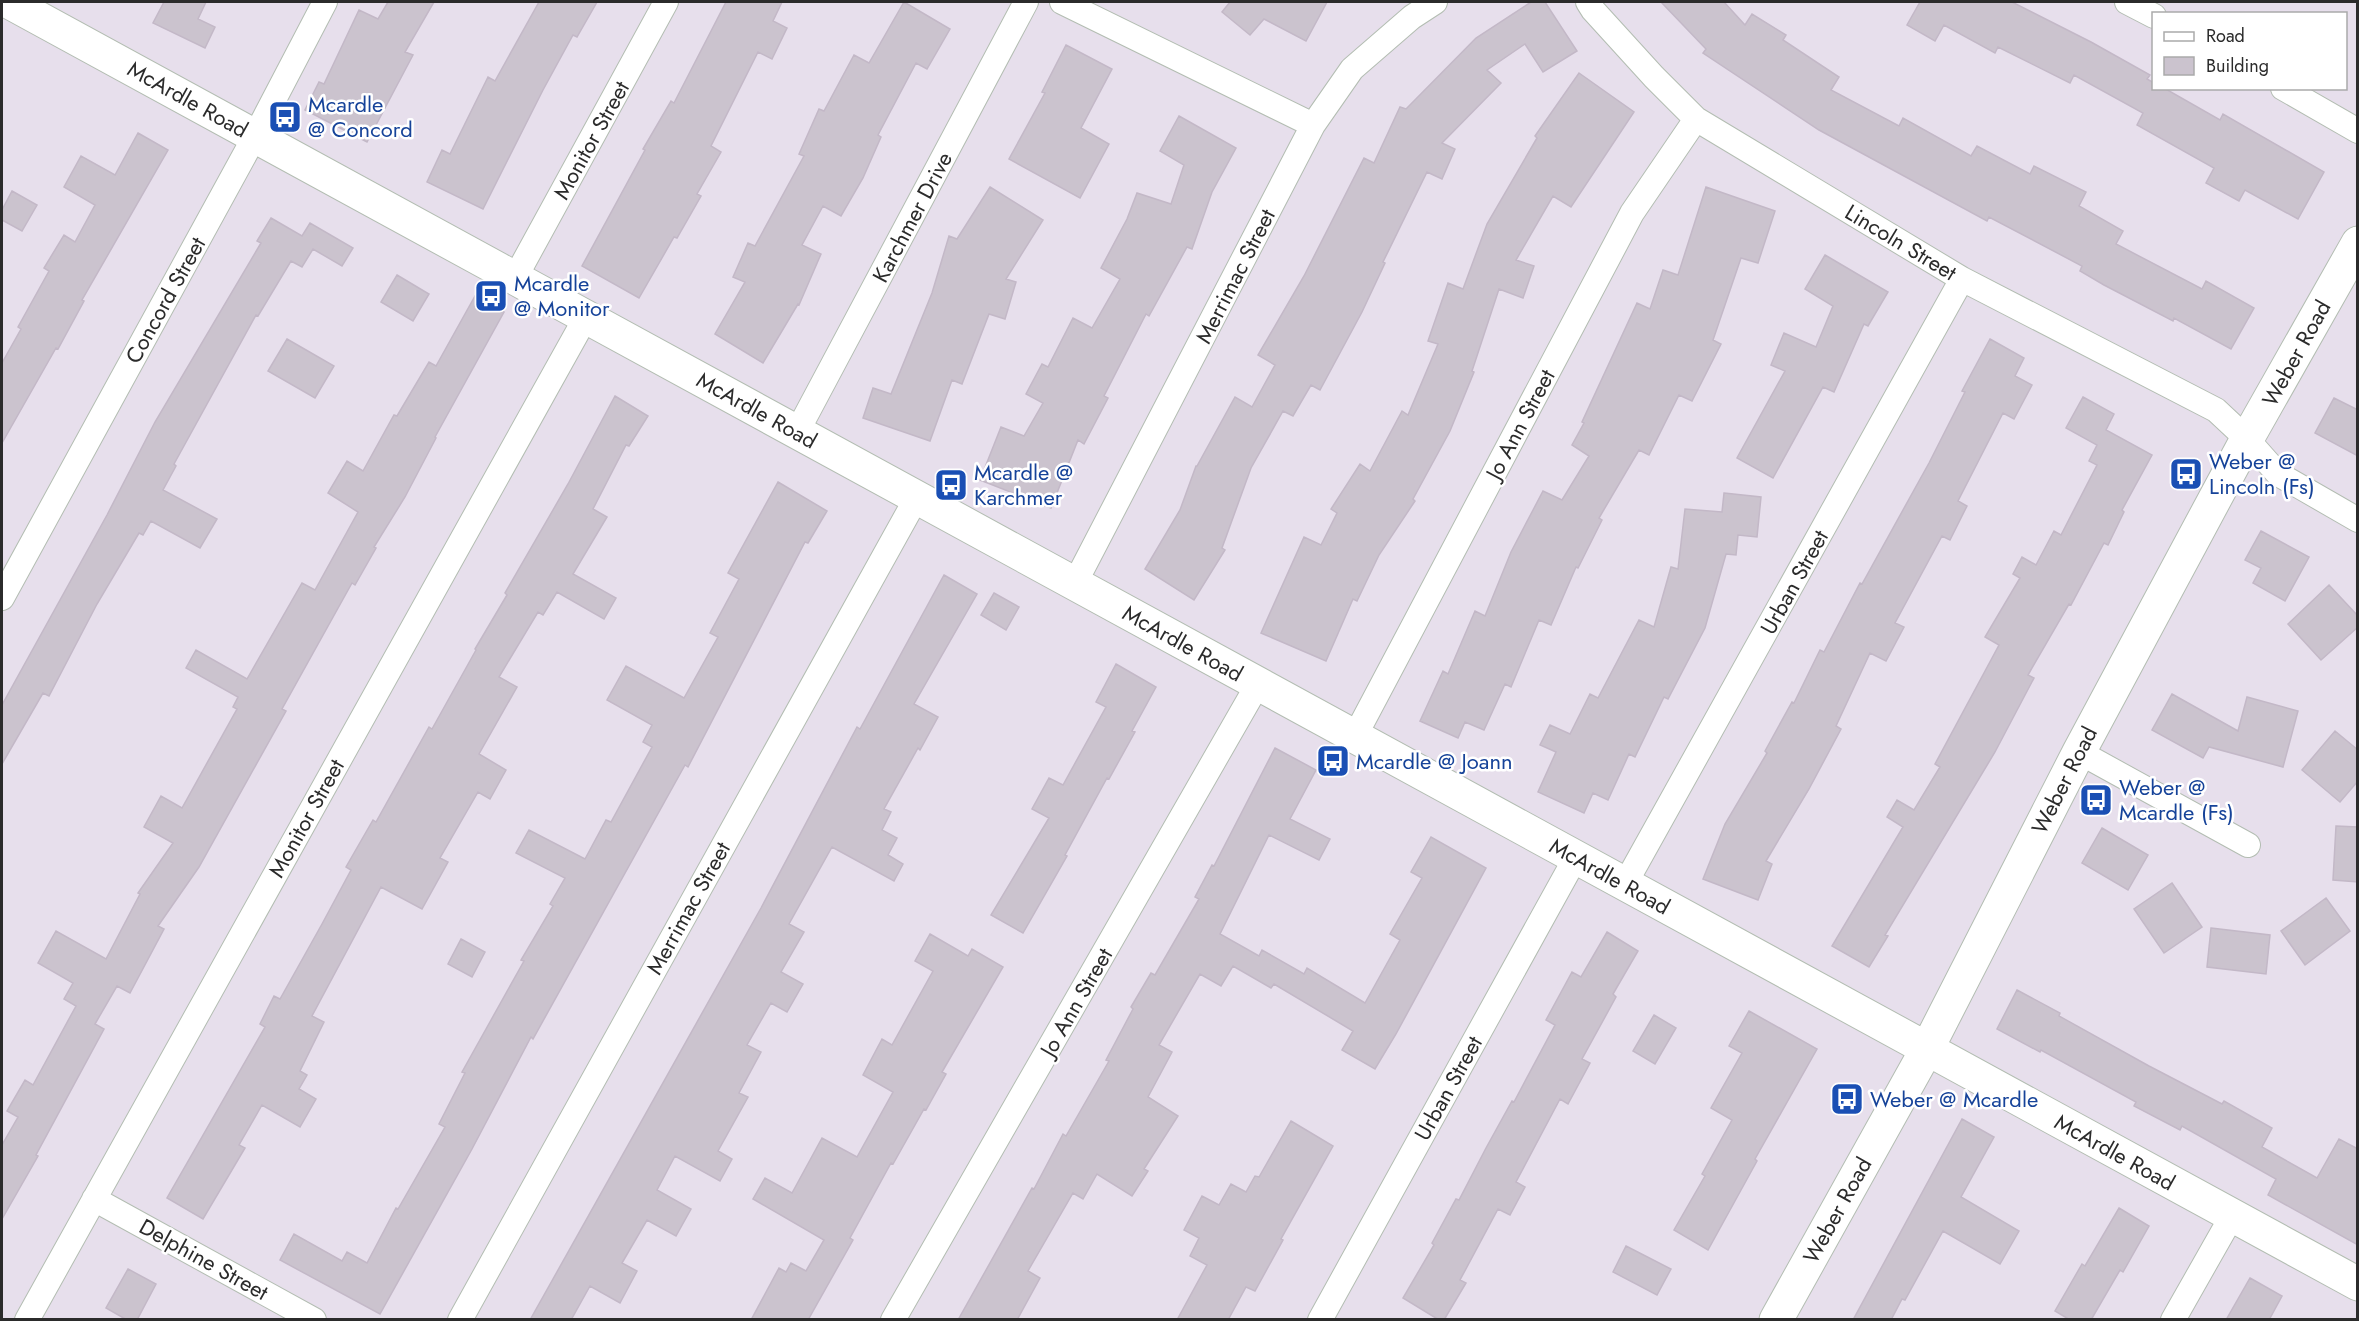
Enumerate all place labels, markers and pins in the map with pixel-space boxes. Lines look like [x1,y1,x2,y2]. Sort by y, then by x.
place label: Mcardle @ Concord [308,88,413,145]
bus stop icon: Mcardle @ Concord [267,99,303,135]
place label: Mcardle @ Monitor [514,267,610,324]
bus stop icon: Mcardle @ Monitor [473,278,509,314]
place label: Weber @ Lincoln (Fs) [2209,445,2315,502]
place label: Mcardle @ Karchmer [974,456,1073,513]
bus stop icon: Weber @ Lincoln (Fs) [2168,456,2204,492]
bus stop icon: Mcardle @ Karchmer [933,467,969,503]
bus stop icon: Mcardle @ Joann [1315,743,1351,779]
place label: Mcardle @ Joann [1356,745,1513,777]
place label: Weber @ Mcardle (Fs) [2119,771,2234,828]
bus stop icon: Weber @ Mcardle (Fs) [2078,782,2114,818]
bus stop icon: Weber @ Mcardle [1829,1081,1865,1117]
place label: Weber @ Mcardle [1870,1083,2038,1115]

